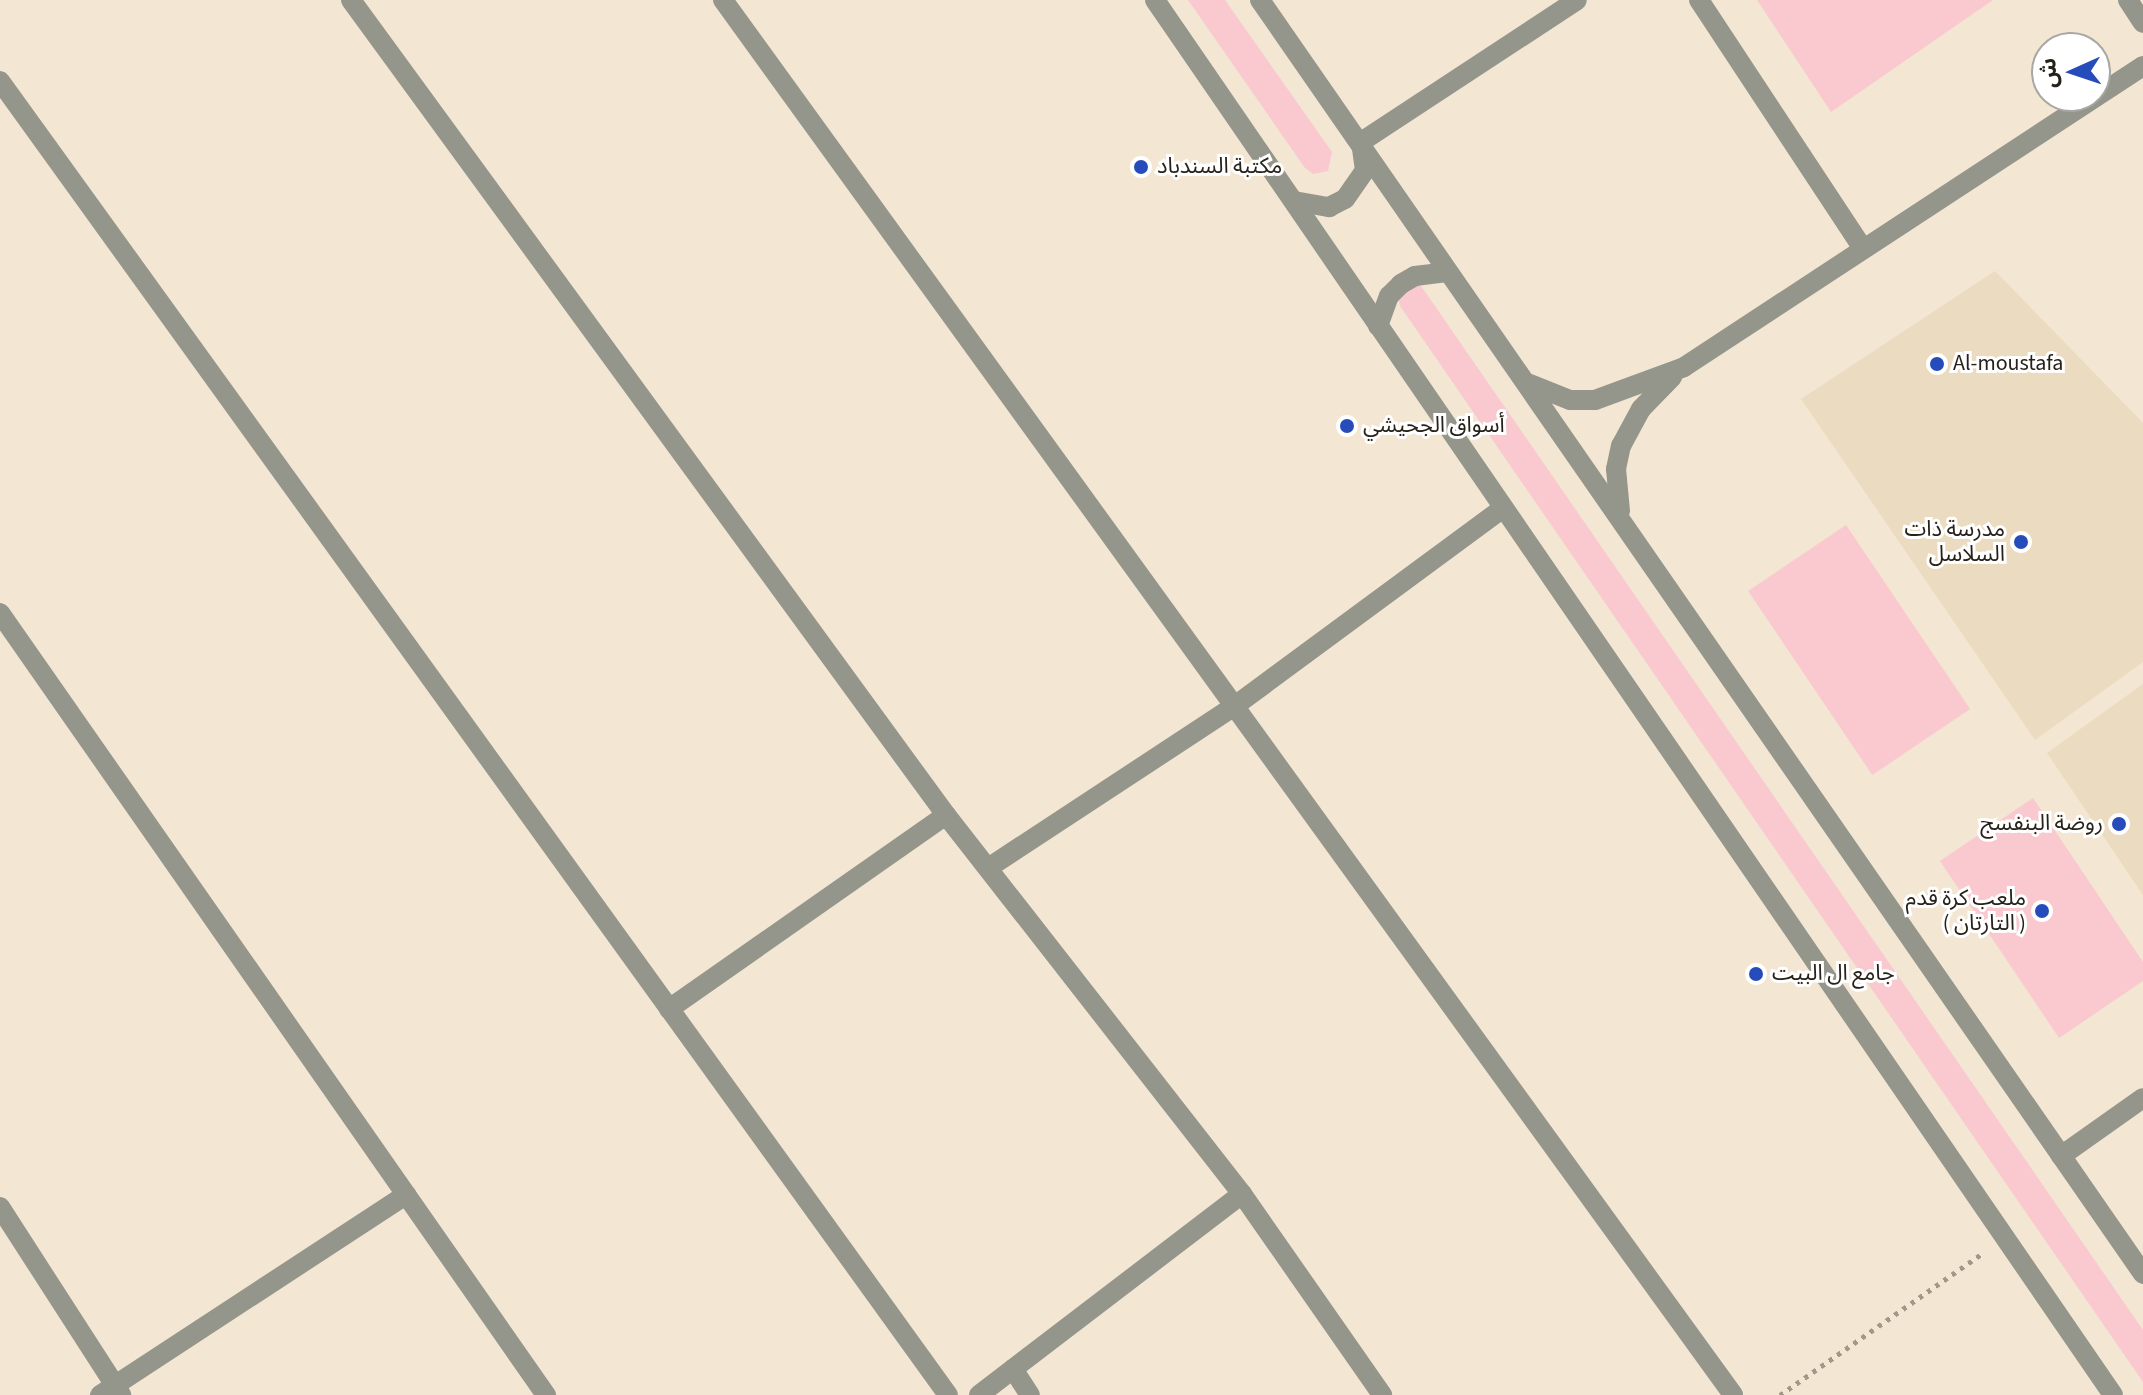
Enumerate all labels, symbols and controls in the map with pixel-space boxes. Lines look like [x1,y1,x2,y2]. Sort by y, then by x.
north arrow [2031,32,2111,112]
text: ش [2032,57,2066,89]
place label: مكتبة السندباد [1157,154,1282,180]
marker: مكتبة السندباد [1132,158,1150,176]
place label: Al-moustafa [1953,351,2063,377]
marker: Al-moustafa [1928,355,1946,373]
place label: أسواق الجحيشي [1363,413,1505,439]
marker: أسواق الجحيشي [1338,417,1356,435]
place label: مدرسة ذات السلاسل [1904,516,2005,568]
marker: مدرسة ذات السلاسل [2012,533,2030,551]
place label: روضة البنفسج [1980,811,2103,837]
marker: روضة البنفسج [2110,815,2128,833]
place label: ملعب كرة قدم ( التارتان ) [1906,885,2026,936]
marker: ملعب كرة قدم ( التارتان ) [2033,902,2051,920]
place label: جامع ال البيت [1772,961,1895,987]
marker: جامع ال البيت [1747,965,1765,983]

